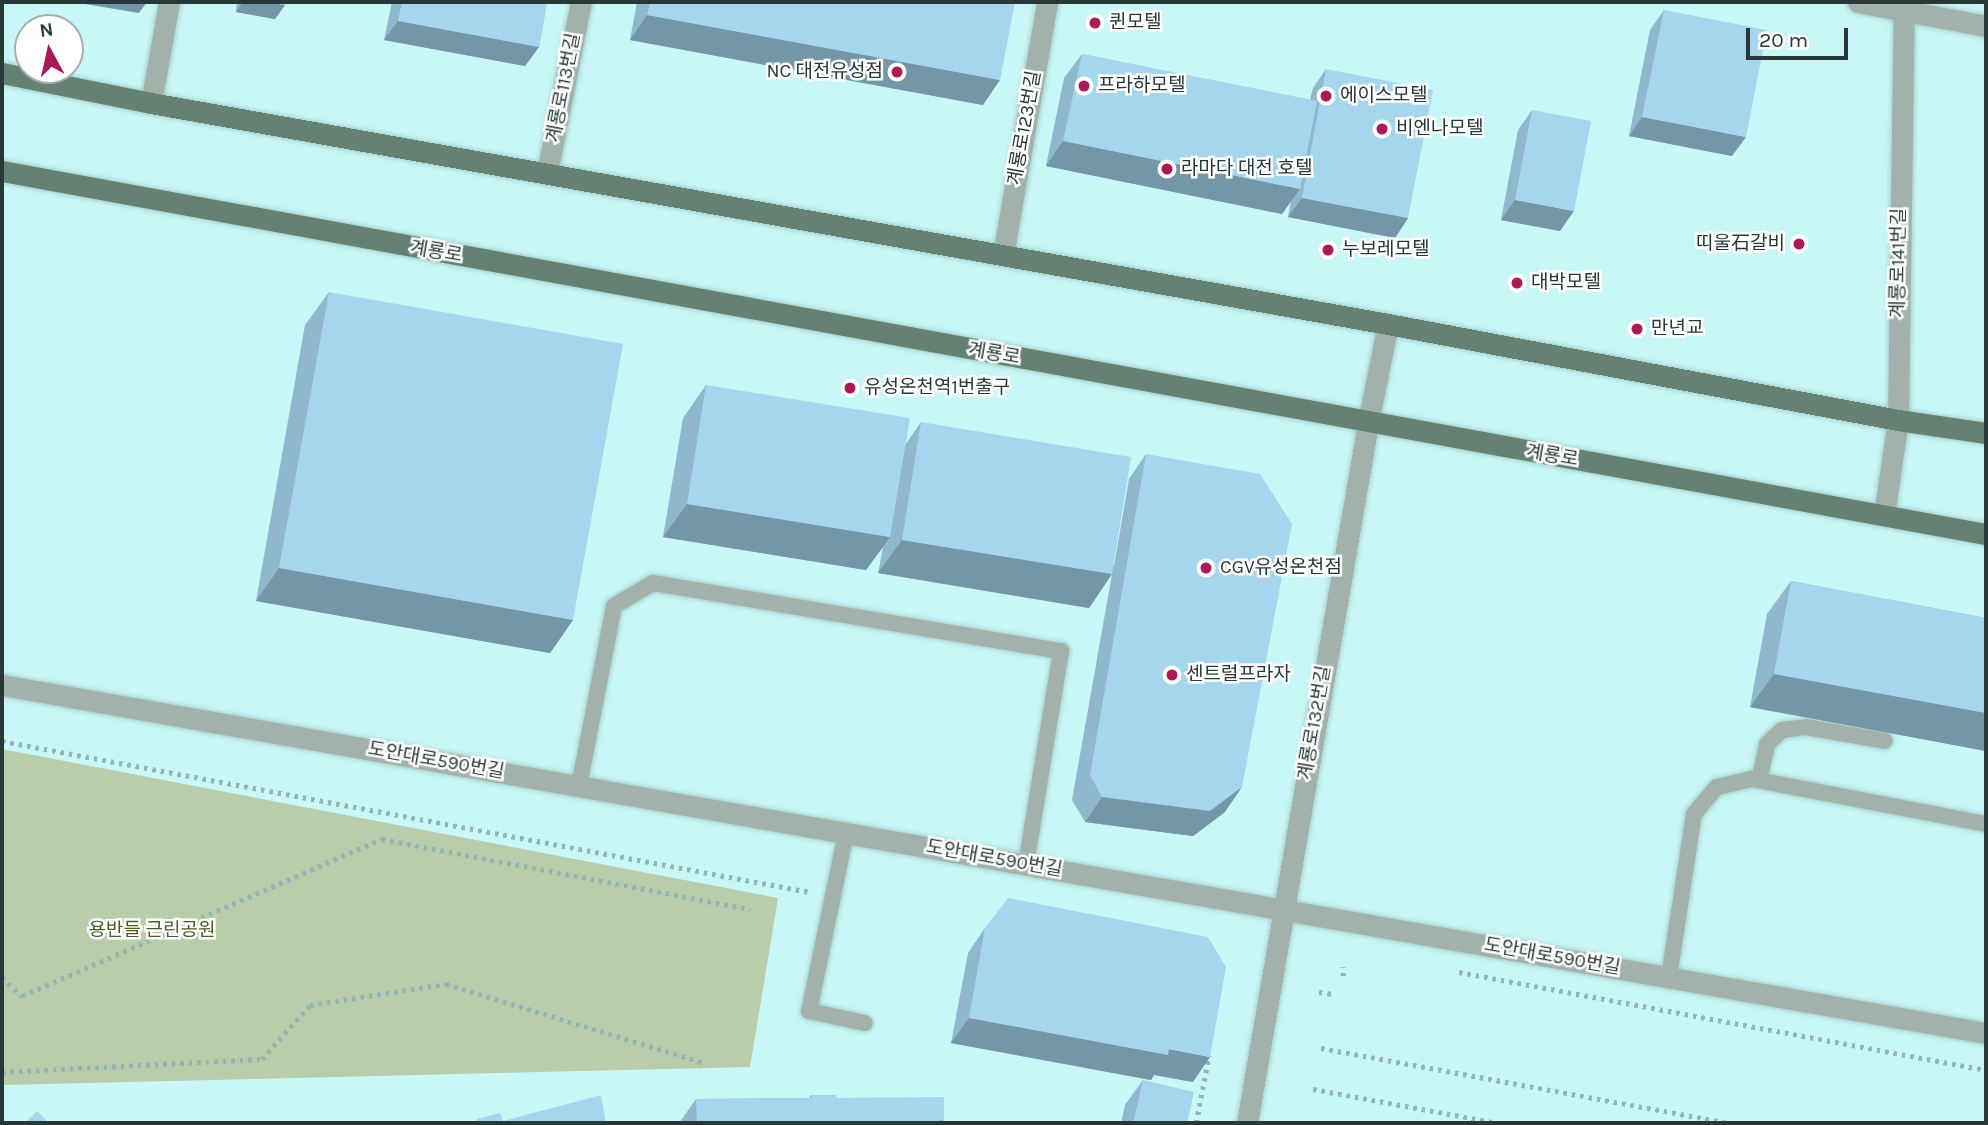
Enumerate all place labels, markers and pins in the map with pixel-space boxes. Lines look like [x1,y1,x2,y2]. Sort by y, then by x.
place label: 퀸모텔 [1109,12,1161,34]
marker: 퀸모텔 [1087,15,1103,31]
place label: NC 대전유성점 [766,61,883,83]
marker: NC 대전유성점 [889,64,905,80]
place label: 프라하모텔 [1098,75,1185,97]
marker: 프라하모텔 [1076,78,1092,94]
place label: 에이스모텔 [1340,85,1427,107]
marker: 에이스모텔 [1318,88,1334,104]
place label: 비엔나모텔 [1396,118,1483,140]
marker: 비엔나모텔 [1374,121,1390,137]
place label: 라마다 대전 호텔 [1181,158,1312,180]
marker: 라마다 대전 호텔 [1159,161,1175,177]
place label: 띠울石갈비 [1696,233,1785,255]
marker: 띠울石갈비 [1791,236,1807,252]
place label: 누보레모텔 [1342,239,1429,261]
marker: 누보레모텔 [1320,242,1336,258]
place label: 대박모텔 [1531,272,1601,294]
marker: 대박모텔 [1509,275,1525,291]
place label: 만년교 [1651,318,1703,340]
marker: 만년교 [1629,321,1645,337]
place label: 유성온천역1번출구 [864,377,1010,399]
marker: 유성온천역1번출구 [842,380,858,396]
place label: CGV유성온천점 [1220,557,1342,579]
marker: CGV유성온천점 [1198,560,1214,576]
place label: 센트럴프라자 [1186,664,1291,686]
marker: 센트럴프라자 [1164,667,1180,683]

